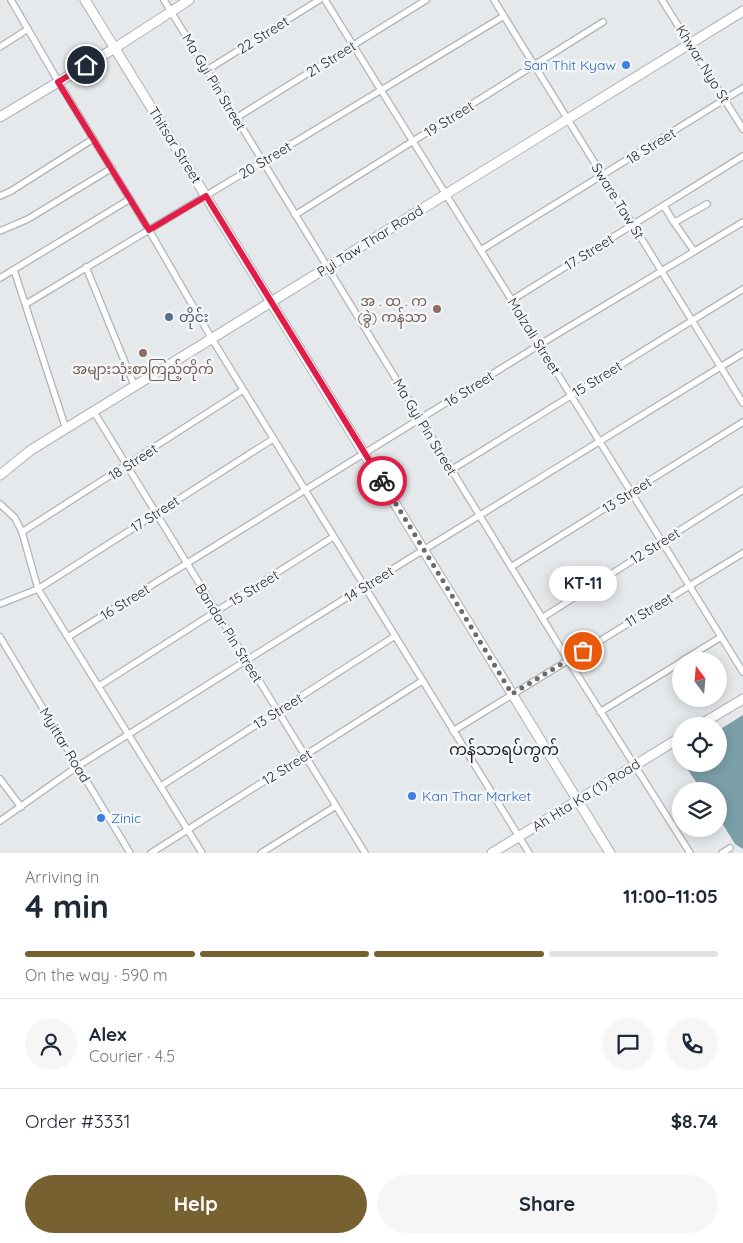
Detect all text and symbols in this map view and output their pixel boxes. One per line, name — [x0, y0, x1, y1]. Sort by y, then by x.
street label: 22 Street — [234, 12, 292, 58]
street label: Khwar Nyo St — [672, 22, 734, 107]
street label: Ma Gyi Pin Street — [178, 30, 250, 134]
street label: 21 Street — [303, 37, 359, 81]
pin — [65, 44, 107, 86]
icon: home — [72, 51, 100, 79]
place label: San Thit Kyaw — [524, 56, 616, 74]
marker: San Thit Kyaw — [620, 59, 632, 71]
street label: 19 Street — [421, 97, 477, 141]
street label: Thitsar Street — [144, 103, 206, 187]
street label: 18 Street — [623, 124, 679, 168]
street label: 20 Street — [235, 137, 295, 183]
street label: Sware Taw St — [588, 160, 649, 243]
street label: Pyi Taw Thar Road — [314, 201, 426, 281]
street label: 17 Street — [561, 230, 617, 274]
place label: အ . ထ . က (ခွဲ) ကန်သာ — [357, 292, 427, 329]
street label: Malzali Street — [503, 294, 565, 378]
marker: အ . ထ . က (ခွဲ) ကန်သာ — [431, 303, 443, 315]
place label: တိုင်း — [179, 307, 209, 329]
marker: တိုင်း — [163, 311, 175, 323]
marker: အများသုံးစာကြည့်တိုက် — [137, 347, 149, 359]
street label: 15 Street — [569, 357, 625, 401]
place label: အများသုံးစာကြည့်တိုက် — [72, 359, 214, 381]
street label: 16 Street — [441, 367, 497, 411]
street label: Ma Gyi Pin Street — [389, 375, 461, 479]
street label: 18 Street — [105, 439, 161, 484]
courier — [357, 456, 407, 506]
icon: bike — [368, 467, 396, 495]
street label: 13 Street — [599, 473, 655, 517]
street label: 17 Street — [127, 491, 183, 536]
street label: 12 Street — [627, 524, 683, 568]
street label: 14 Street — [341, 562, 397, 606]
street label: 15 Street — [226, 566, 282, 610]
callout: KT-11 — [549, 566, 617, 601]
text: KT-11 — [564, 573, 602, 593]
street label: 16 Street — [97, 580, 153, 624]
street label: Bandar Pin Street — [191, 580, 267, 686]
street label: 11 Street — [622, 589, 676, 631]
pin — [562, 630, 604, 672]
icon: bag — [569, 637, 597, 665]
north arrow — [672, 652, 728, 708]
map controls — [672, 652, 727, 837]
street label: 13 Street — [250, 689, 306, 733]
street label: Myittar Road — [36, 704, 94, 786]
button: locate — [672, 717, 727, 772]
district label: ကန်သာရပ်ကွက် — [449, 738, 559, 763]
street label: 12 Street — [259, 745, 315, 789]
street label: Ah Hta Ka (1) Road — [529, 755, 643, 835]
button: layers — [672, 782, 727, 837]
place label: Kan Thar Market — [422, 787, 531, 805]
marker: Kan Thar Market — [406, 790, 418, 802]
place label: Zinic — [111, 809, 141, 827]
marker: Zinic — [95, 812, 107, 824]
text: Arriving in — [25, 867, 99, 887]
text: 11:00–11:05 — [623, 884, 718, 908]
text: 4 min — [25, 886, 109, 926]
text: On the way · 590 m — [25, 965, 168, 985]
button: person — [25, 1018, 77, 1070]
button: chat — [602, 1018, 654, 1070]
button: phone — [666, 1018, 718, 1070]
text: Alex — [89, 1022, 127, 1046]
text: Courier · 4.5 — [89, 1046, 175, 1066]
text: Order #3331 — [25, 1109, 131, 1133]
text: $8.74 — [671, 1109, 718, 1133]
button: Help — [25, 1175, 367, 1233]
button: Share — [377, 1175, 718, 1233]

